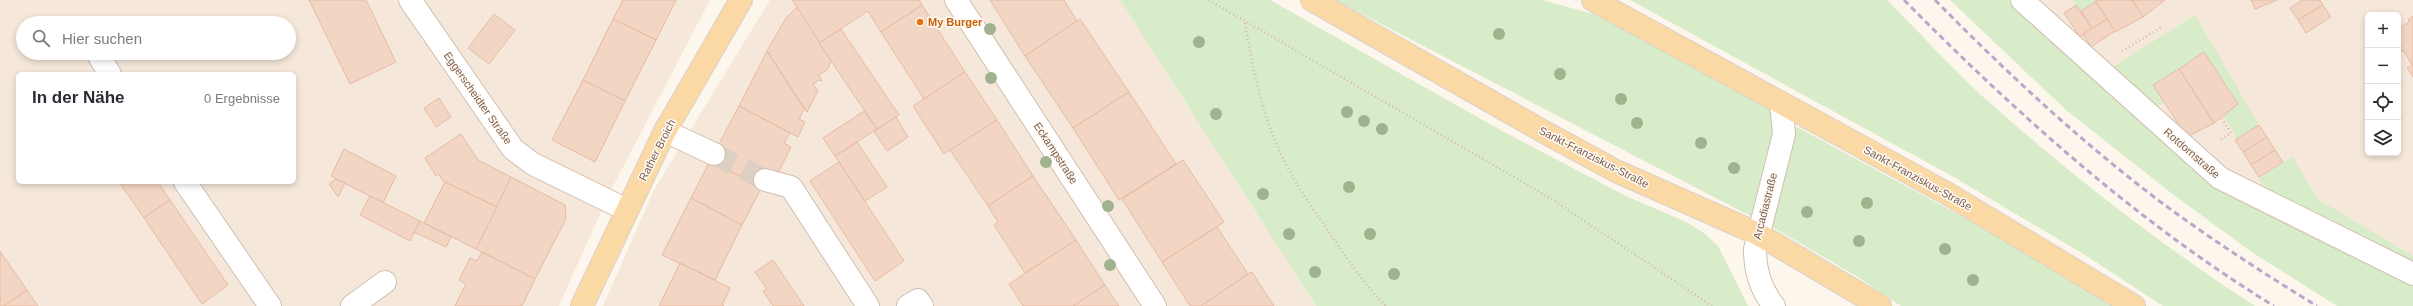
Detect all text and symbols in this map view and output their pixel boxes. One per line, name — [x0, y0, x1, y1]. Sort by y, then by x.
map controls — [2365, 12, 2401, 156]
button: + — [2365, 12, 2401, 48]
search box — [16, 16, 296, 60]
place label: My Burger — [928, 16, 983, 28]
marker: My Burger — [915, 17, 925, 27]
icon: search — [30, 27, 52, 49]
text: Hier suchen — [62, 30, 142, 47]
button: − — [2365, 48, 2401, 84]
street label: Eggerscheidter Straße — [442, 49, 514, 147]
button: locate — [2365, 84, 2401, 120]
text: In der Nähe — [32, 88, 125, 107]
text: 0 Ergebnisse — [204, 91, 280, 106]
street label: Rather Broich — [636, 117, 678, 183]
street label: Eckampstraße — [1032, 120, 1080, 186]
button: layers — [2365, 120, 2401, 156]
street label: Sankt-Franziskus-Straße — [1537, 124, 1651, 190]
street label: Rotdornstraße — [2162, 125, 2222, 181]
street label: Sankt-Franziskus-Straße — [1862, 143, 1974, 213]
street label: Arcadiastraße — [1751, 171, 1779, 241]

